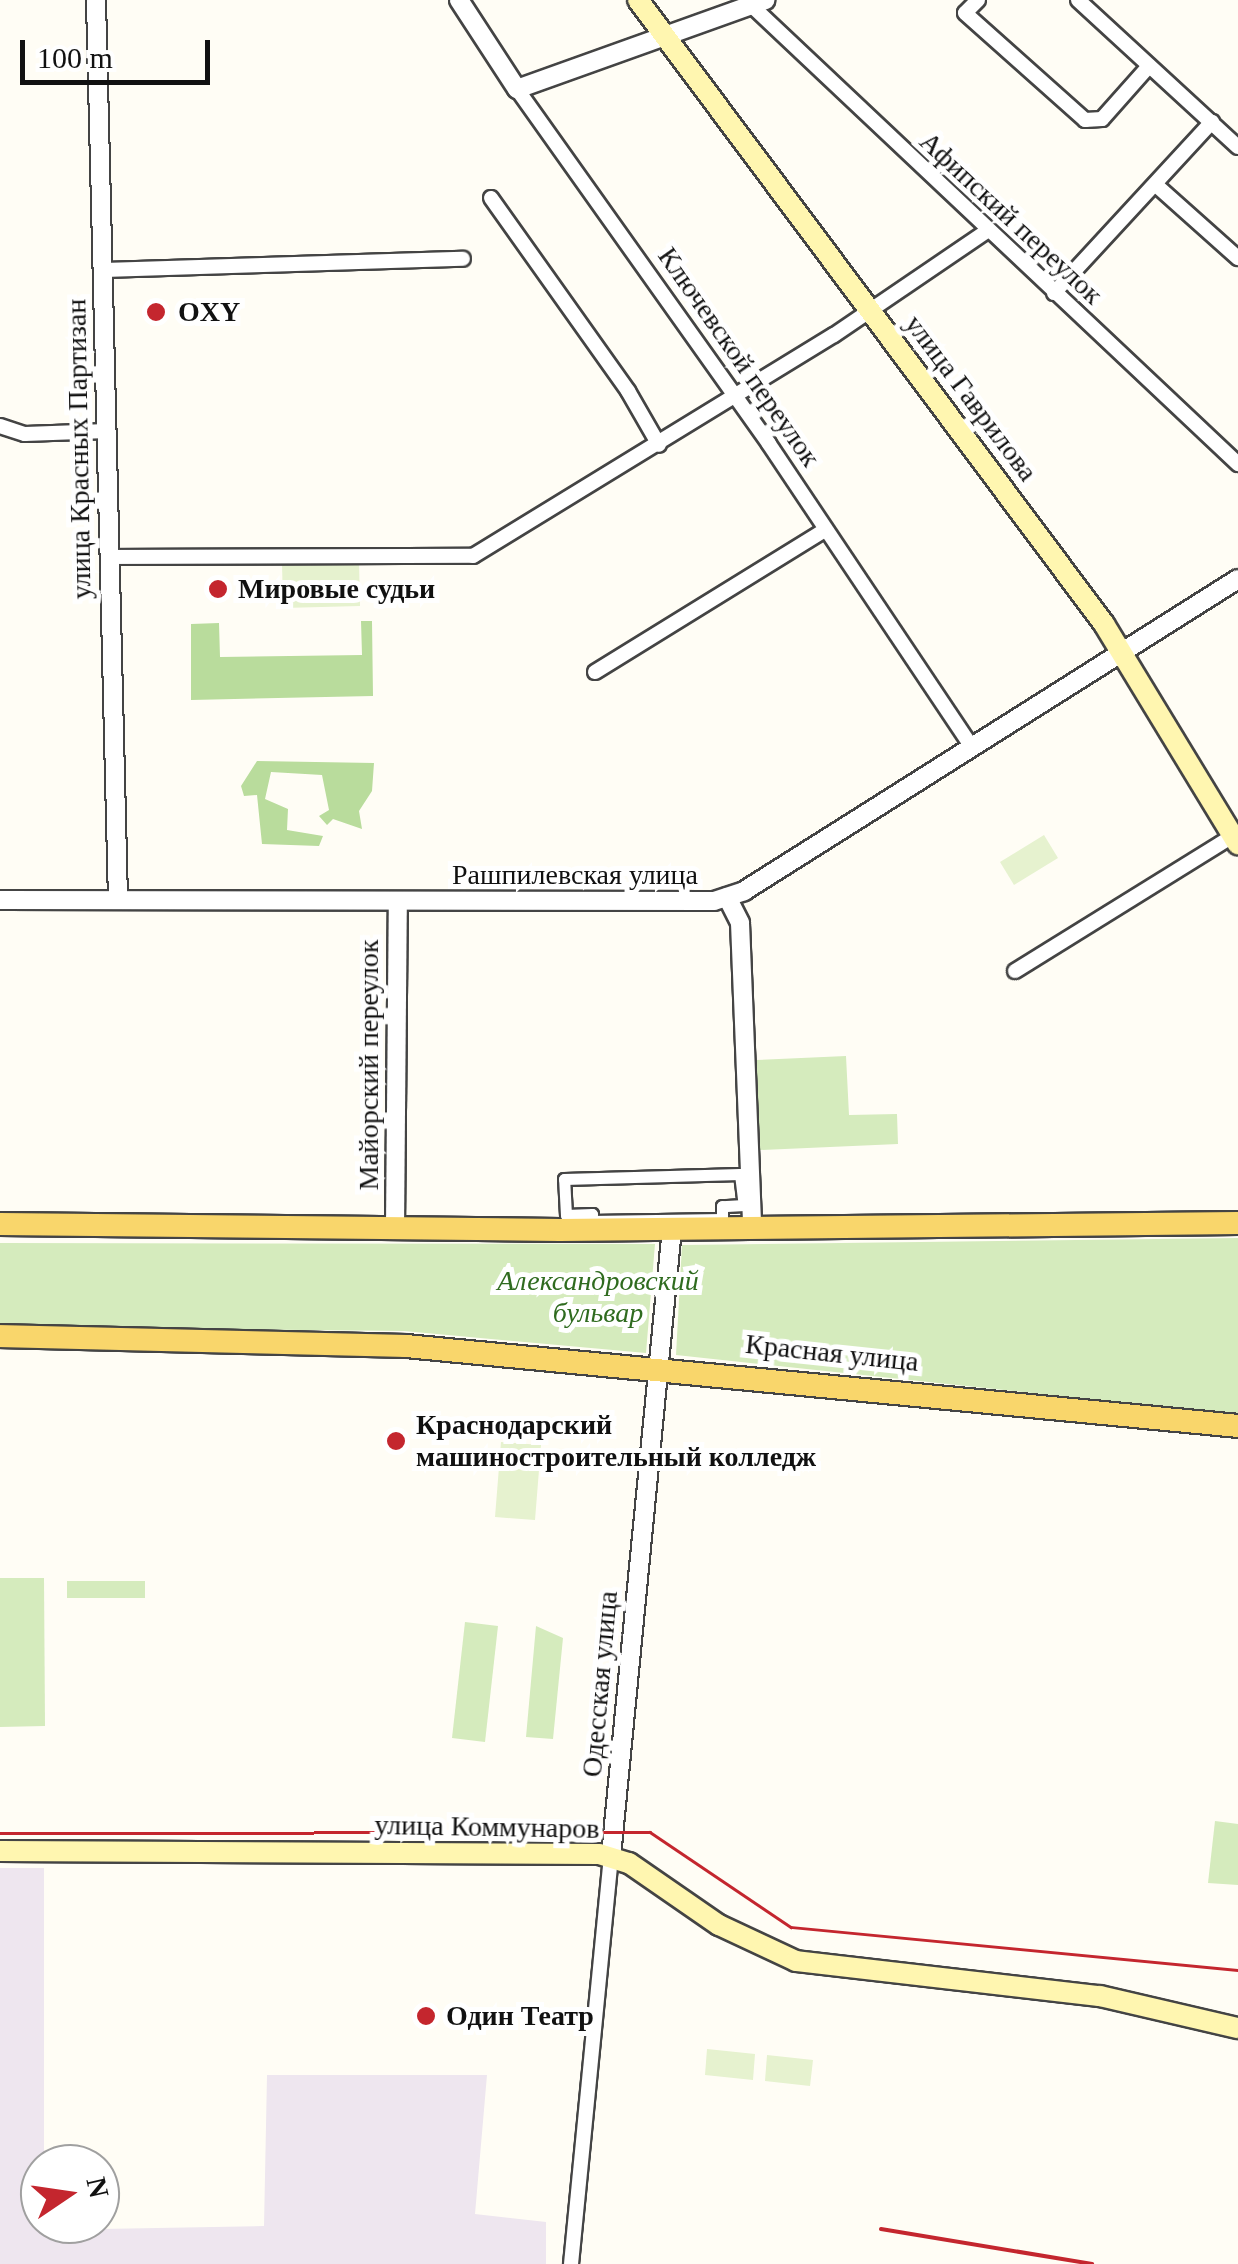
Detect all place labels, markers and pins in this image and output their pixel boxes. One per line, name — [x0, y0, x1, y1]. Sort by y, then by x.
place label: OXY — [178, 295, 240, 329]
marker: OXY — [143, 299, 169, 325]
place label: Мировые судьи — [238, 572, 435, 606]
marker: Мировые судьи — [207, 578, 229, 600]
place label: Краснодарский машиностроительный колледж — [416, 1408, 816, 1474]
marker: Краснодарский машиностроительный колледж — [385, 1430, 407, 1452]
place label: Один Театр — [446, 1999, 594, 2033]
marker: Один Театр — [415, 2005, 437, 2027]

